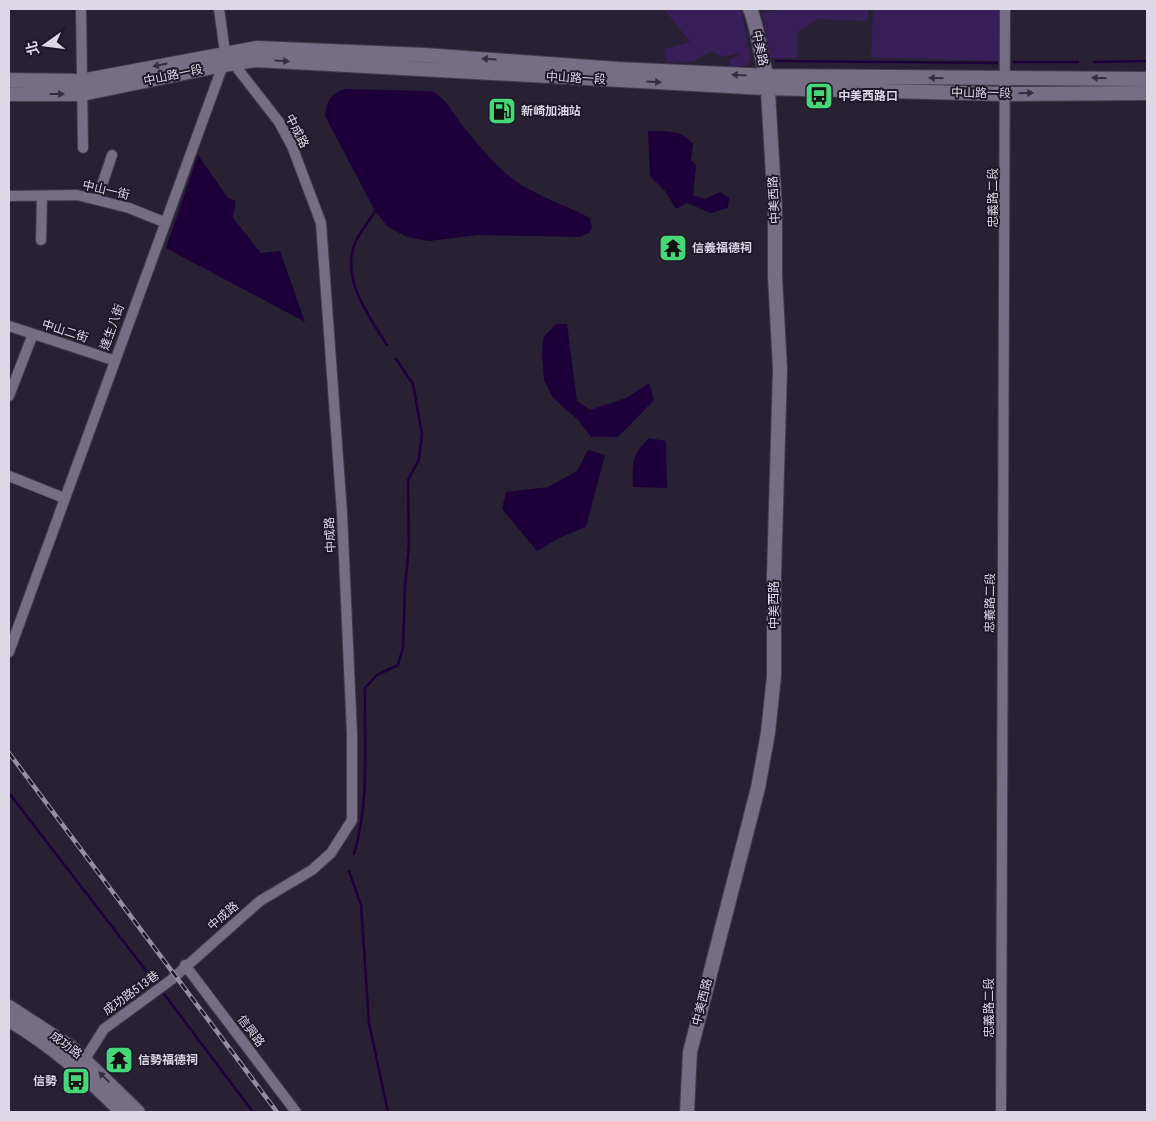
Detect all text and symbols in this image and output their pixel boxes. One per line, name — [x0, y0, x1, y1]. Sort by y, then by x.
north arrow — [20, 20, 70, 70]
street label: 中美路 — [749, 29, 771, 67]
text: 北 — [23, 39, 42, 57]
one-way arrow — [481, 55, 497, 63]
one-way arrow — [274, 58, 290, 66]
street label: 中山路一段 — [142, 62, 204, 88]
one-way arrow — [151, 62, 167, 70]
street label: 中山路一段 — [546, 69, 606, 87]
one-way arrow — [730, 70, 746, 78]
one-way arrow — [928, 74, 944, 82]
one-way arrow — [1090, 74, 1106, 82]
one-way arrow — [646, 79, 662, 87]
bus stop icon: 中美西路口 — [804, 81, 834, 111]
street label: 中山路一段 — [951, 85, 1011, 101]
place label: 中美西路口 — [838, 89, 898, 103]
one-way arrow — [1018, 89, 1034, 97]
one-way arrow — [50, 90, 66, 98]
fuel station icon: 新崎加油站 — [487, 96, 517, 126]
place label: 新崎加油站 — [521, 104, 581, 118]
street label: 中成路 — [283, 112, 311, 150]
street label: 忠義路二段 — [986, 168, 1000, 228]
street label: 中美西路 — [766, 176, 782, 224]
street label: 中山一街 — [81, 178, 131, 202]
temple icon: 信義福德祠 — [658, 233, 688, 263]
place label: 信義福德祠 — [692, 241, 752, 255]
street label: 達生八街 — [97, 302, 127, 352]
street label: 中山二街 — [40, 317, 90, 345]
street label: 中成路 — [322, 517, 338, 553]
street label: 忠義路二段 — [982, 573, 998, 633]
street label: 中美西路 — [767, 581, 781, 629]
street label: 中成路 — [205, 899, 241, 933]
street label: 成功路513巷 — [100, 968, 162, 1018]
street label: 中美西路 — [689, 977, 715, 1027]
street label: 忠義路二段 — [982, 978, 996, 1038]
street label: 信興路 — [235, 1012, 267, 1050]
street label: 成功路 — [47, 1029, 85, 1061]
temple icon: 信勢福德祠 — [104, 1045, 134, 1075]
place label: 信勢福德祠 — [138, 1053, 198, 1067]
bus stop icon: 信勢 — [61, 1066, 91, 1096]
one-way arrow — [98, 1072, 110, 1084]
place label: 信勢 — [33, 1074, 57, 1088]

